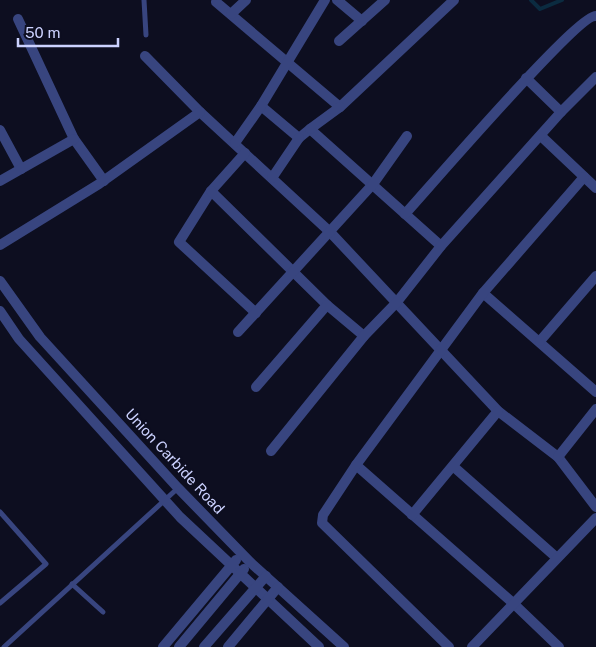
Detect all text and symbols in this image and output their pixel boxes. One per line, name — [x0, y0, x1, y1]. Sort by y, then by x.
scale bar — [18, 15, 118, 47]
text: 50 m — [25, 24, 60, 41]
street label: Union Carbide Road — [122, 405, 228, 517]

